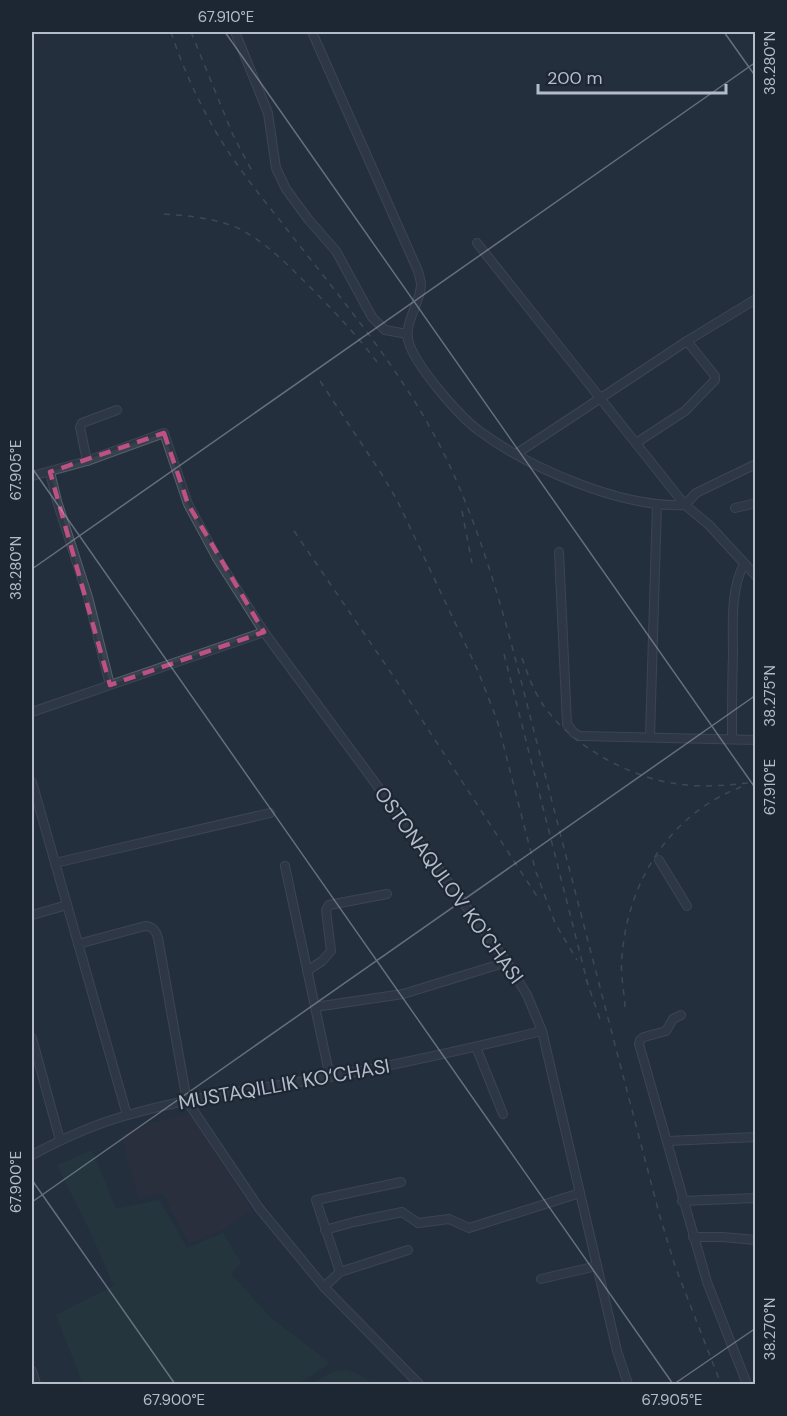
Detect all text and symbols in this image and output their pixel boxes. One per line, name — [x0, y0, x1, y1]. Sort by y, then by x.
text: 67.910°E — [198, 7, 254, 27]
text: 38.280°N — [760, 31, 780, 95]
scale bar — [538, 57, 726, 95]
text: 200 m — [547, 66, 603, 90]
text: 67.905°E — [6, 439, 26, 501]
text: 38.280°N — [6, 536, 26, 600]
text: 38.275°N — [760, 665, 780, 727]
text: 67.910°E — [760, 759, 780, 815]
street label: OSTONAQULOV KO'CHASI — [369, 781, 529, 989]
street label: MUSTAQILLIK KO‘CHASI — [176, 1053, 392, 1115]
text: 67.900°E — [6, 1151, 26, 1213]
text: 38.270°N — [760, 1298, 780, 1360]
text: 67.900°E — [143, 1390, 205, 1410]
text: 67.905°E — [641, 1390, 703, 1410]

